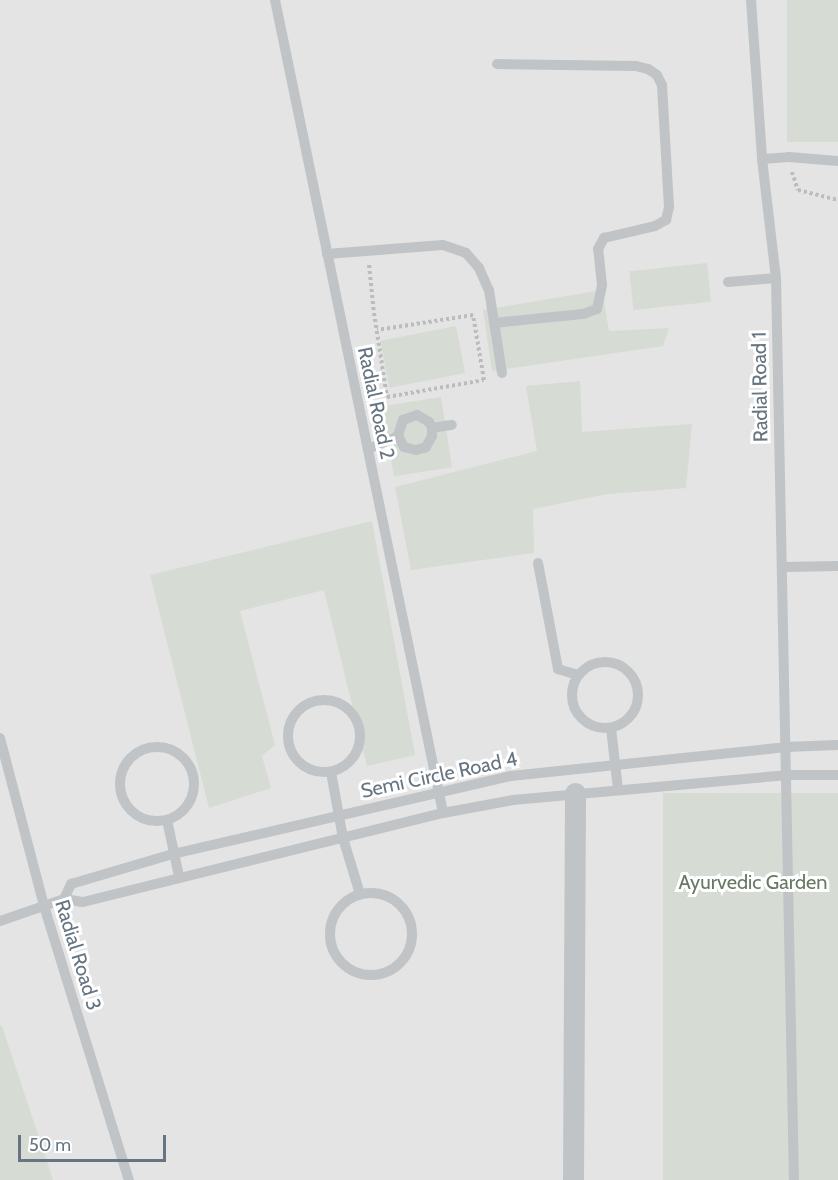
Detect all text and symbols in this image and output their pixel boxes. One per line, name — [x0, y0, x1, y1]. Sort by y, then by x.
street label: Radial Road 1 — [747, 332, 773, 442]
street label: Radial Road 2 — [352, 345, 400, 461]
street label: Semi Circle Road 4 — [359, 747, 519, 803]
park label: Ayurvedic Garden — [679, 870, 827, 894]
street label: Radial Road 3 — [50, 897, 106, 1013]
scale bar — [21, 1123, 170, 1161]
text: 50 m — [29, 1134, 71, 1156]

